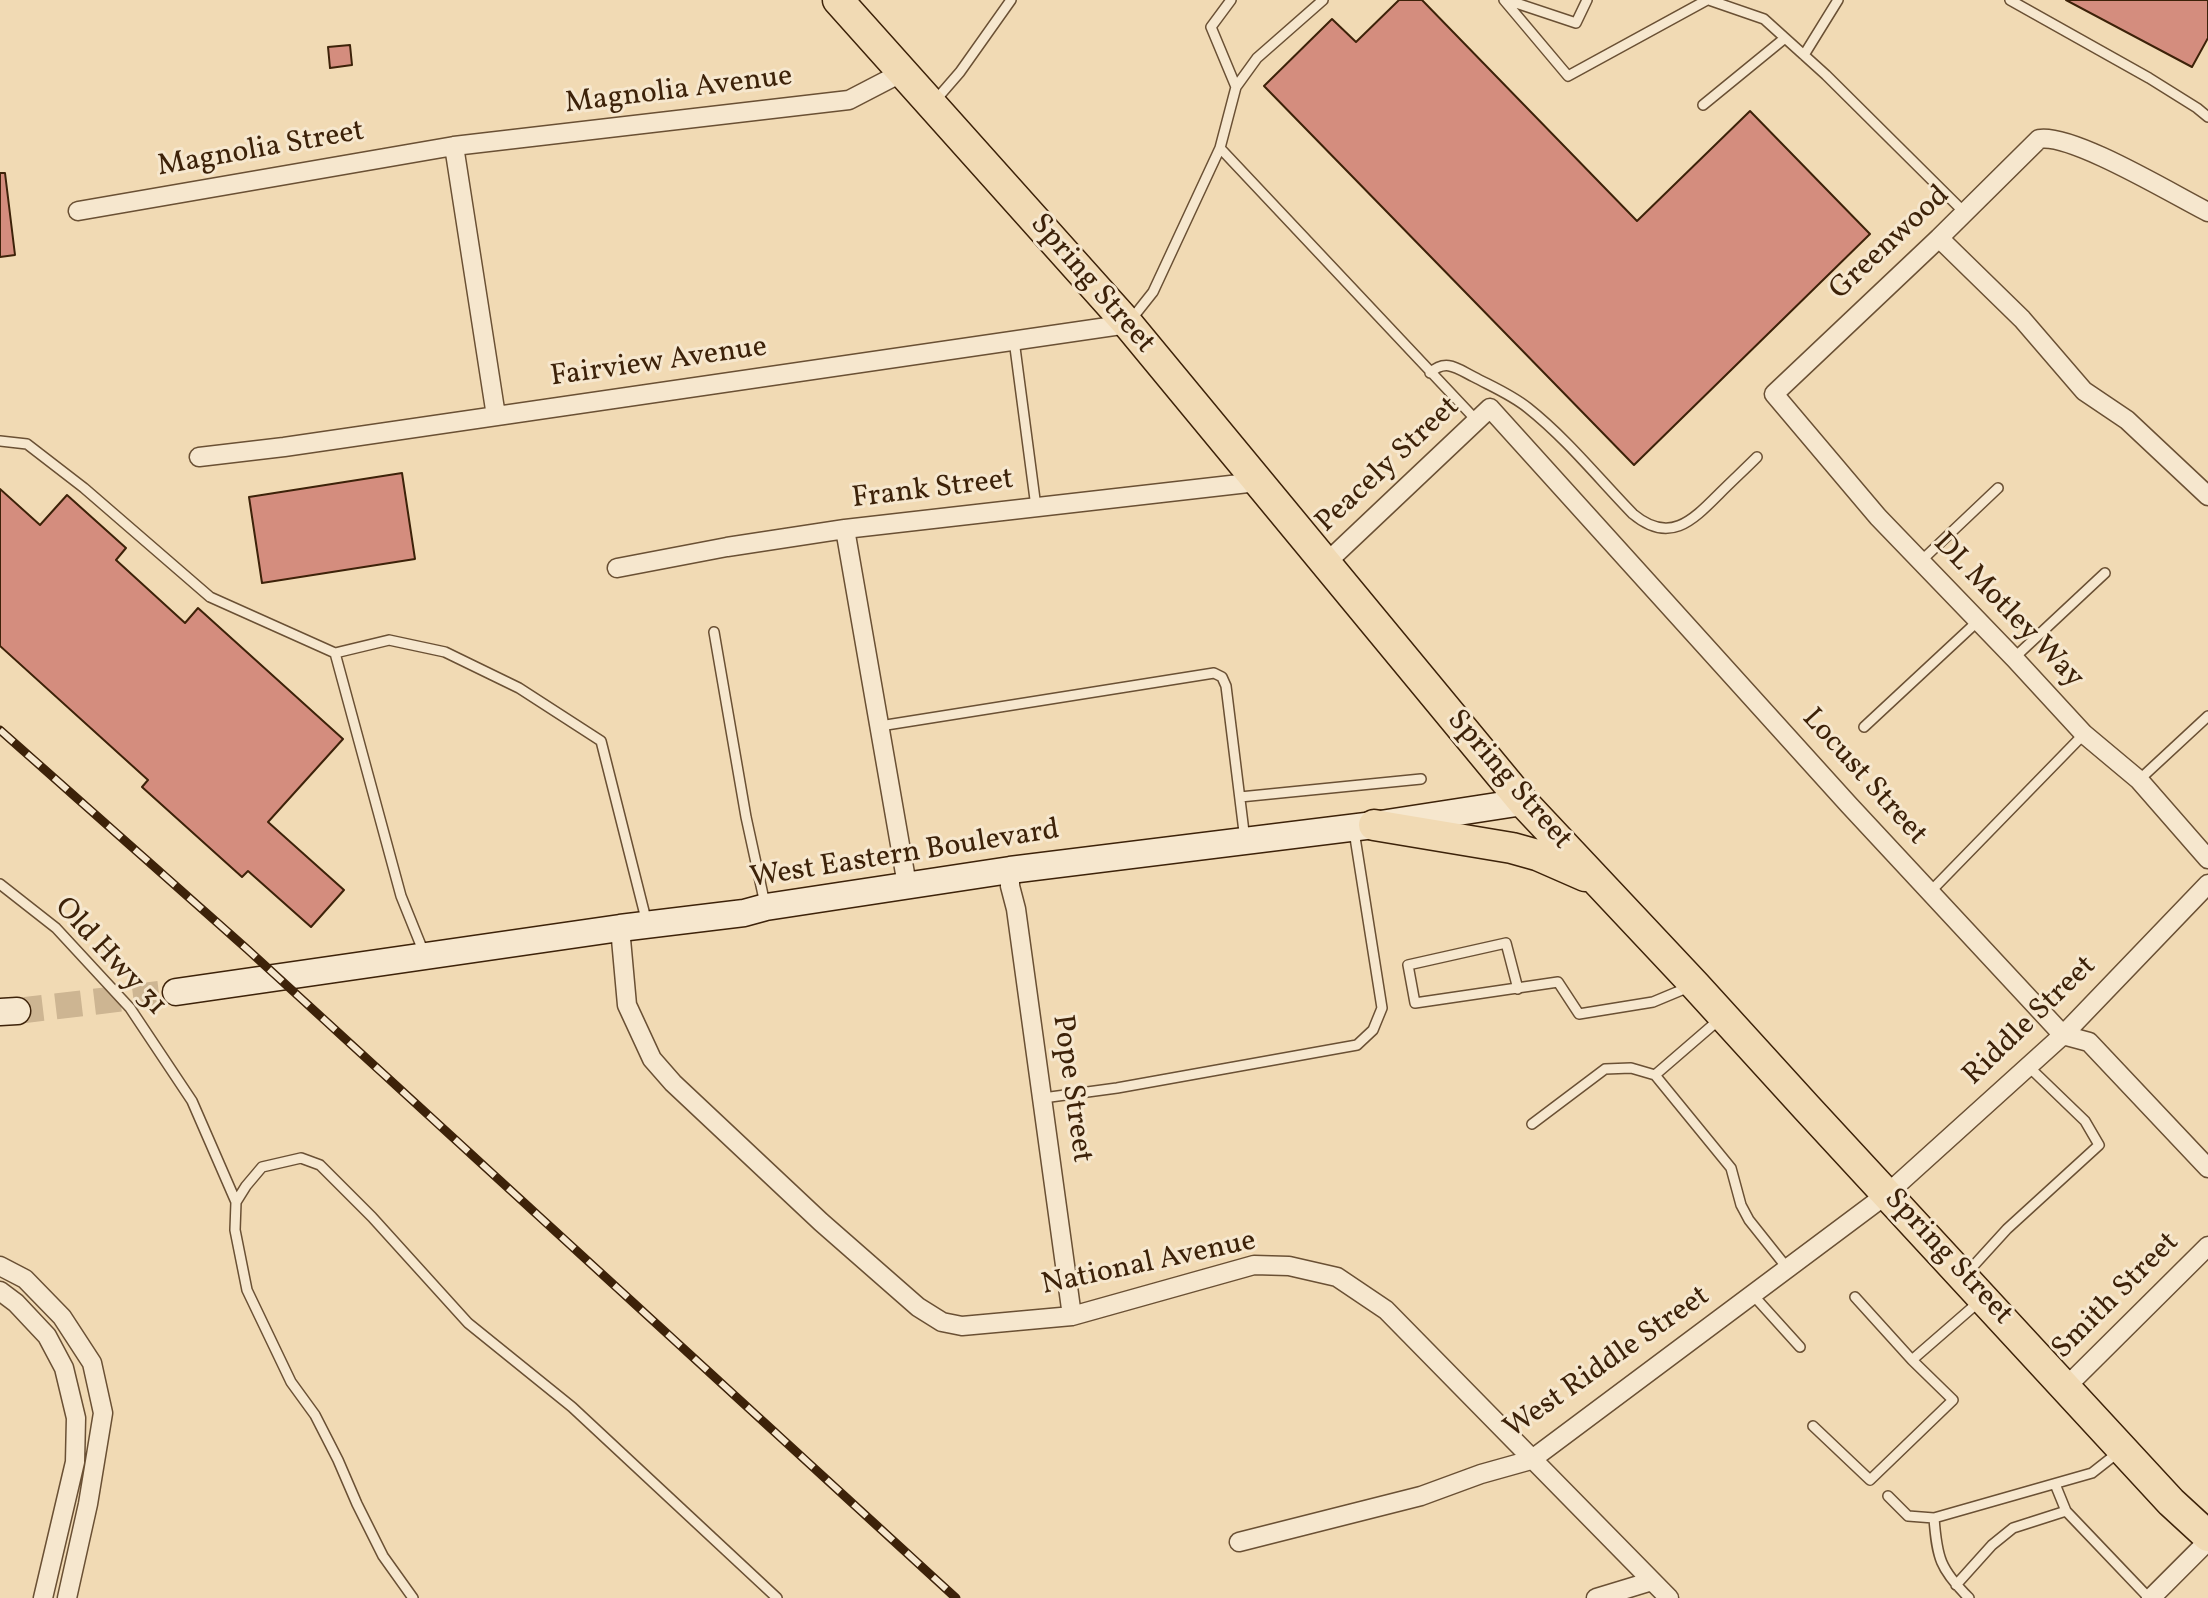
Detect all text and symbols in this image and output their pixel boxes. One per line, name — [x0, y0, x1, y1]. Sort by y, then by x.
street label: Magnolia Avenue — [563, 60, 795, 124]
street label: Magnolia Street — [155, 115, 367, 187]
street label: Greenwood — [1823, 179, 1959, 309]
street label: Spring Street — [1021, 208, 1161, 362]
street label: Fairview Avenue — [549, 331, 769, 397]
street label: Peacely Street — [1310, 390, 1468, 542]
street label: Frank Street — [850, 463, 1016, 519]
street label: DL Motley Way — [1924, 527, 2090, 697]
street label: Locust Street — [1792, 702, 1934, 854]
street label: Spring Street — [1438, 704, 1578, 858]
street label: West Eastern Boulevard — [748, 814, 1062, 898]
street label: Old Hwy 31 — [45, 891, 173, 1025]
street label: Riddle Street — [1957, 950, 2105, 1094]
street label: Pope Street — [1042, 1013, 1098, 1165]
street label: Spring Street — [1875, 1182, 2019, 1334]
street label: National Avenue — [1039, 1225, 1259, 1305]
street label: Smith Street — [2046, 1226, 2188, 1368]
street label: West Riddle Street — [1498, 1280, 1718, 1448]

